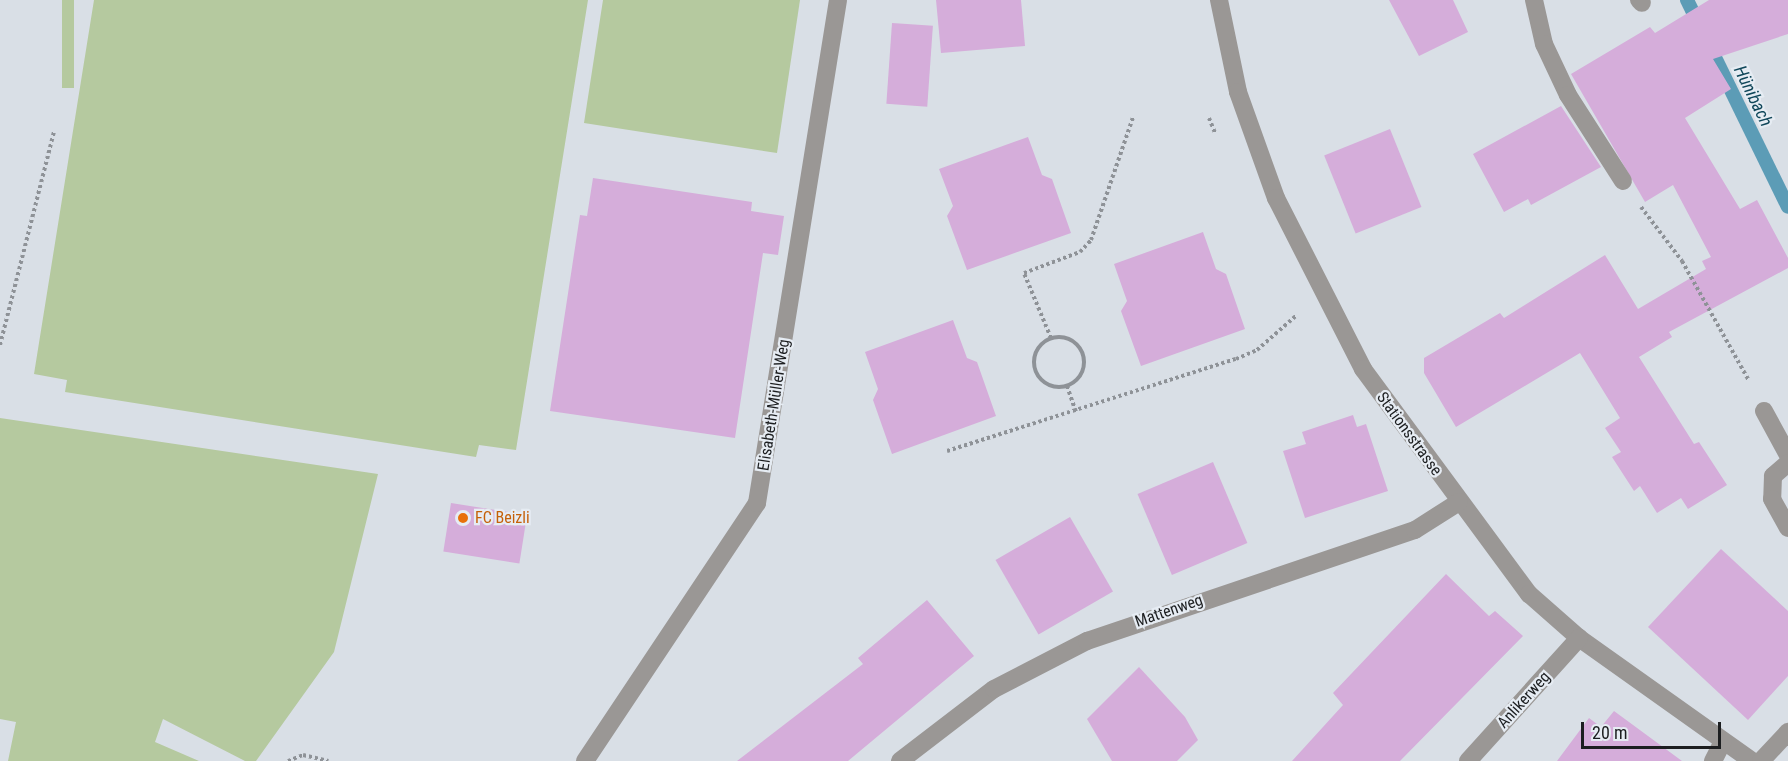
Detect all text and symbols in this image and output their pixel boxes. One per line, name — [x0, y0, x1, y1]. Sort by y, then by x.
water label: Hünibach — [1729, 62, 1777, 130]
street label: Elisabeth-Müller-Weg — [754, 338, 794, 472]
street label: Stationsstrasse — [1372, 389, 1446, 479]
place label: FC Beizli — [475, 508, 530, 528]
marker: FC Beizli — [456, 511, 470, 525]
street label: Mattenweg — [1133, 590, 1205, 632]
street label: Anlikerweg — [1494, 668, 1554, 732]
scale bar — [1584, 710, 1724, 748]
text: 20 m — [1592, 722, 1627, 743]

